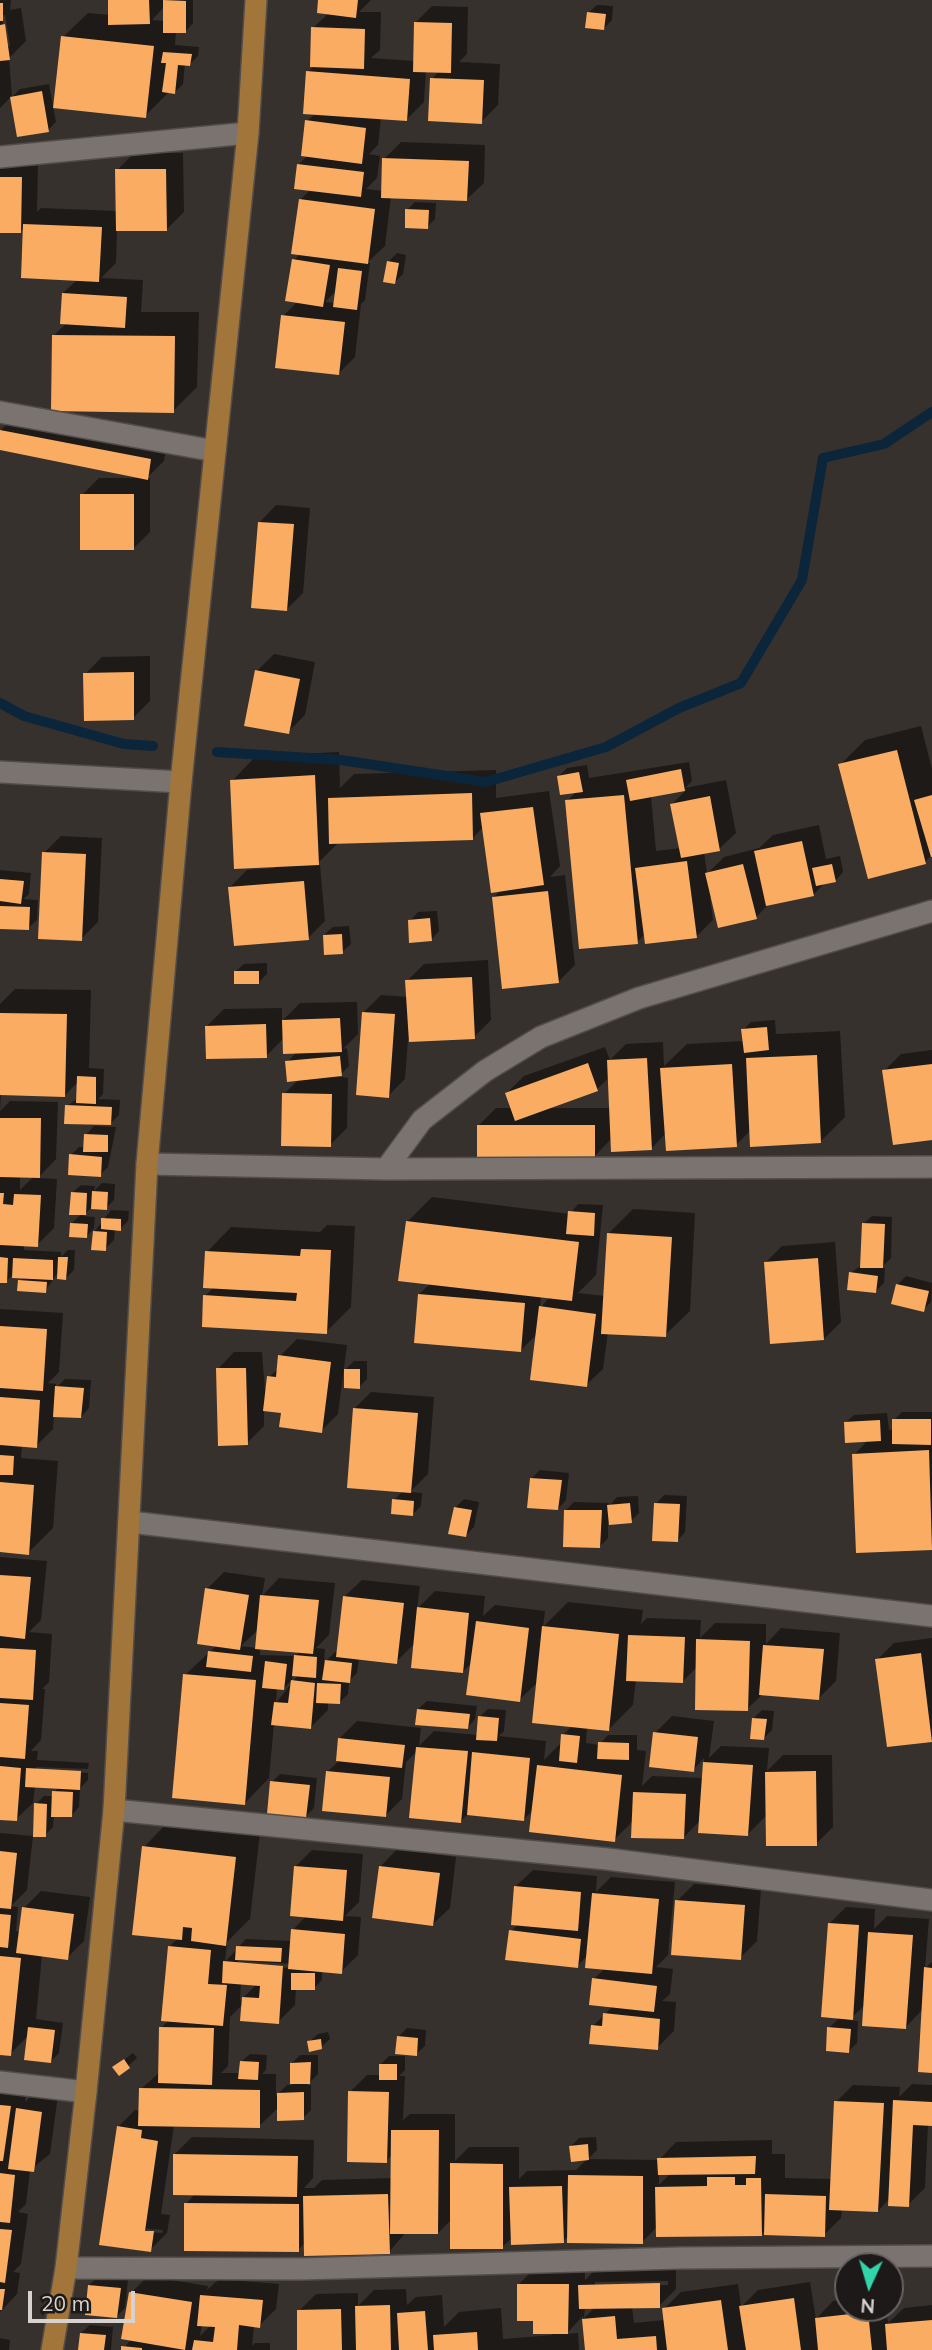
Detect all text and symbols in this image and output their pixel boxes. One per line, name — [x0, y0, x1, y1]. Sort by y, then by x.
north arrow — [834, 2252, 904, 2322]
scale bar — [32, 2276, 138, 2320]
text: 20 m — [41, 2290, 90, 2316]
text: N — [860, 2293, 876, 2318]

